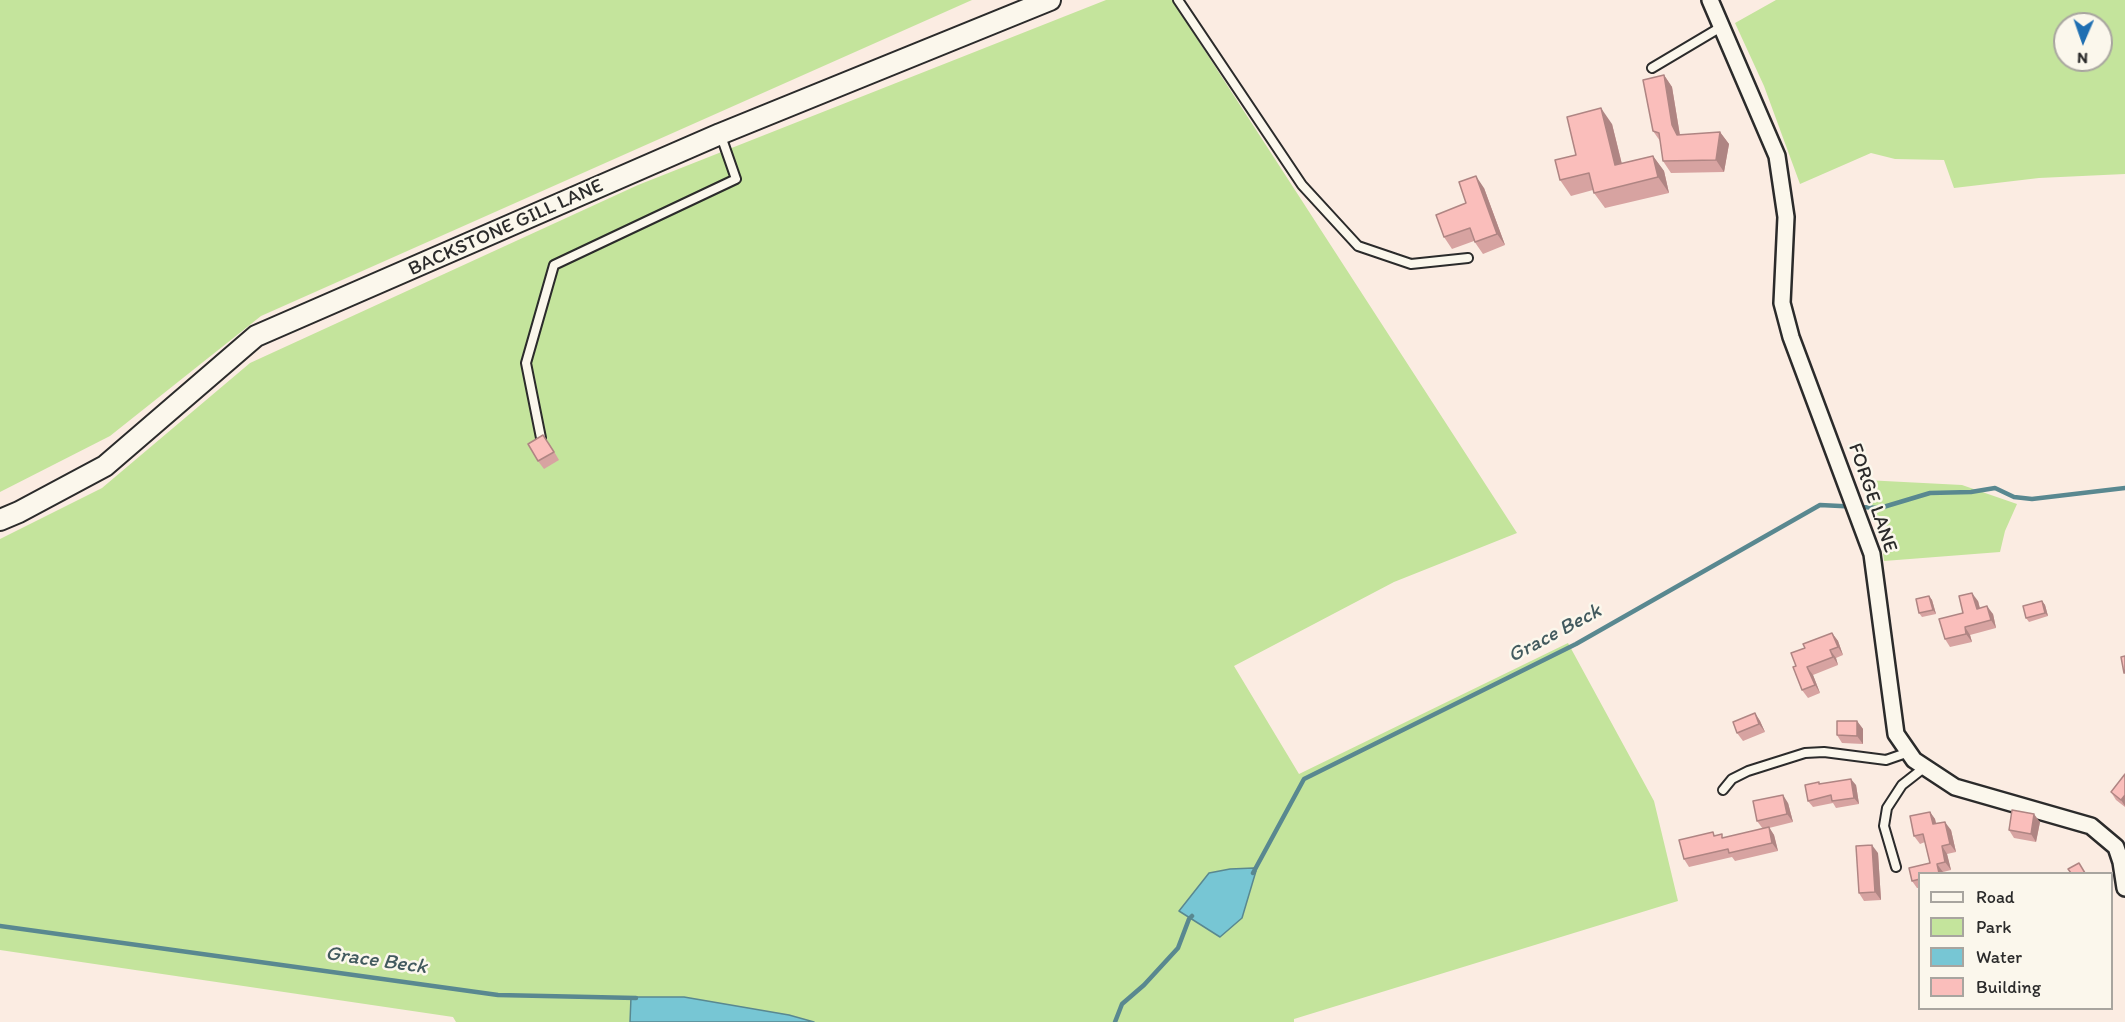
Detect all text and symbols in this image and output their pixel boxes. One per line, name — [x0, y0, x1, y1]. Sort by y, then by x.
north arrow — [2053, 12, 2113, 72]
text: N — [2077, 49, 2088, 68]
street label: BACKSTONE GILL LANE — [405, 174, 607, 282]
street label: FORGE LANE — [1842, 440, 1902, 556]
water label: Grace Beck — [1504, 599, 1606, 669]
legend — [1918, 872, 2113, 1010]
text: Road — [1976, 886, 2015, 908]
text: Park — [1976, 916, 2011, 938]
water label: Grace Beck — [324, 941, 428, 981]
text: Water — [1976, 946, 2022, 968]
text: Building — [1976, 976, 2041, 998]

